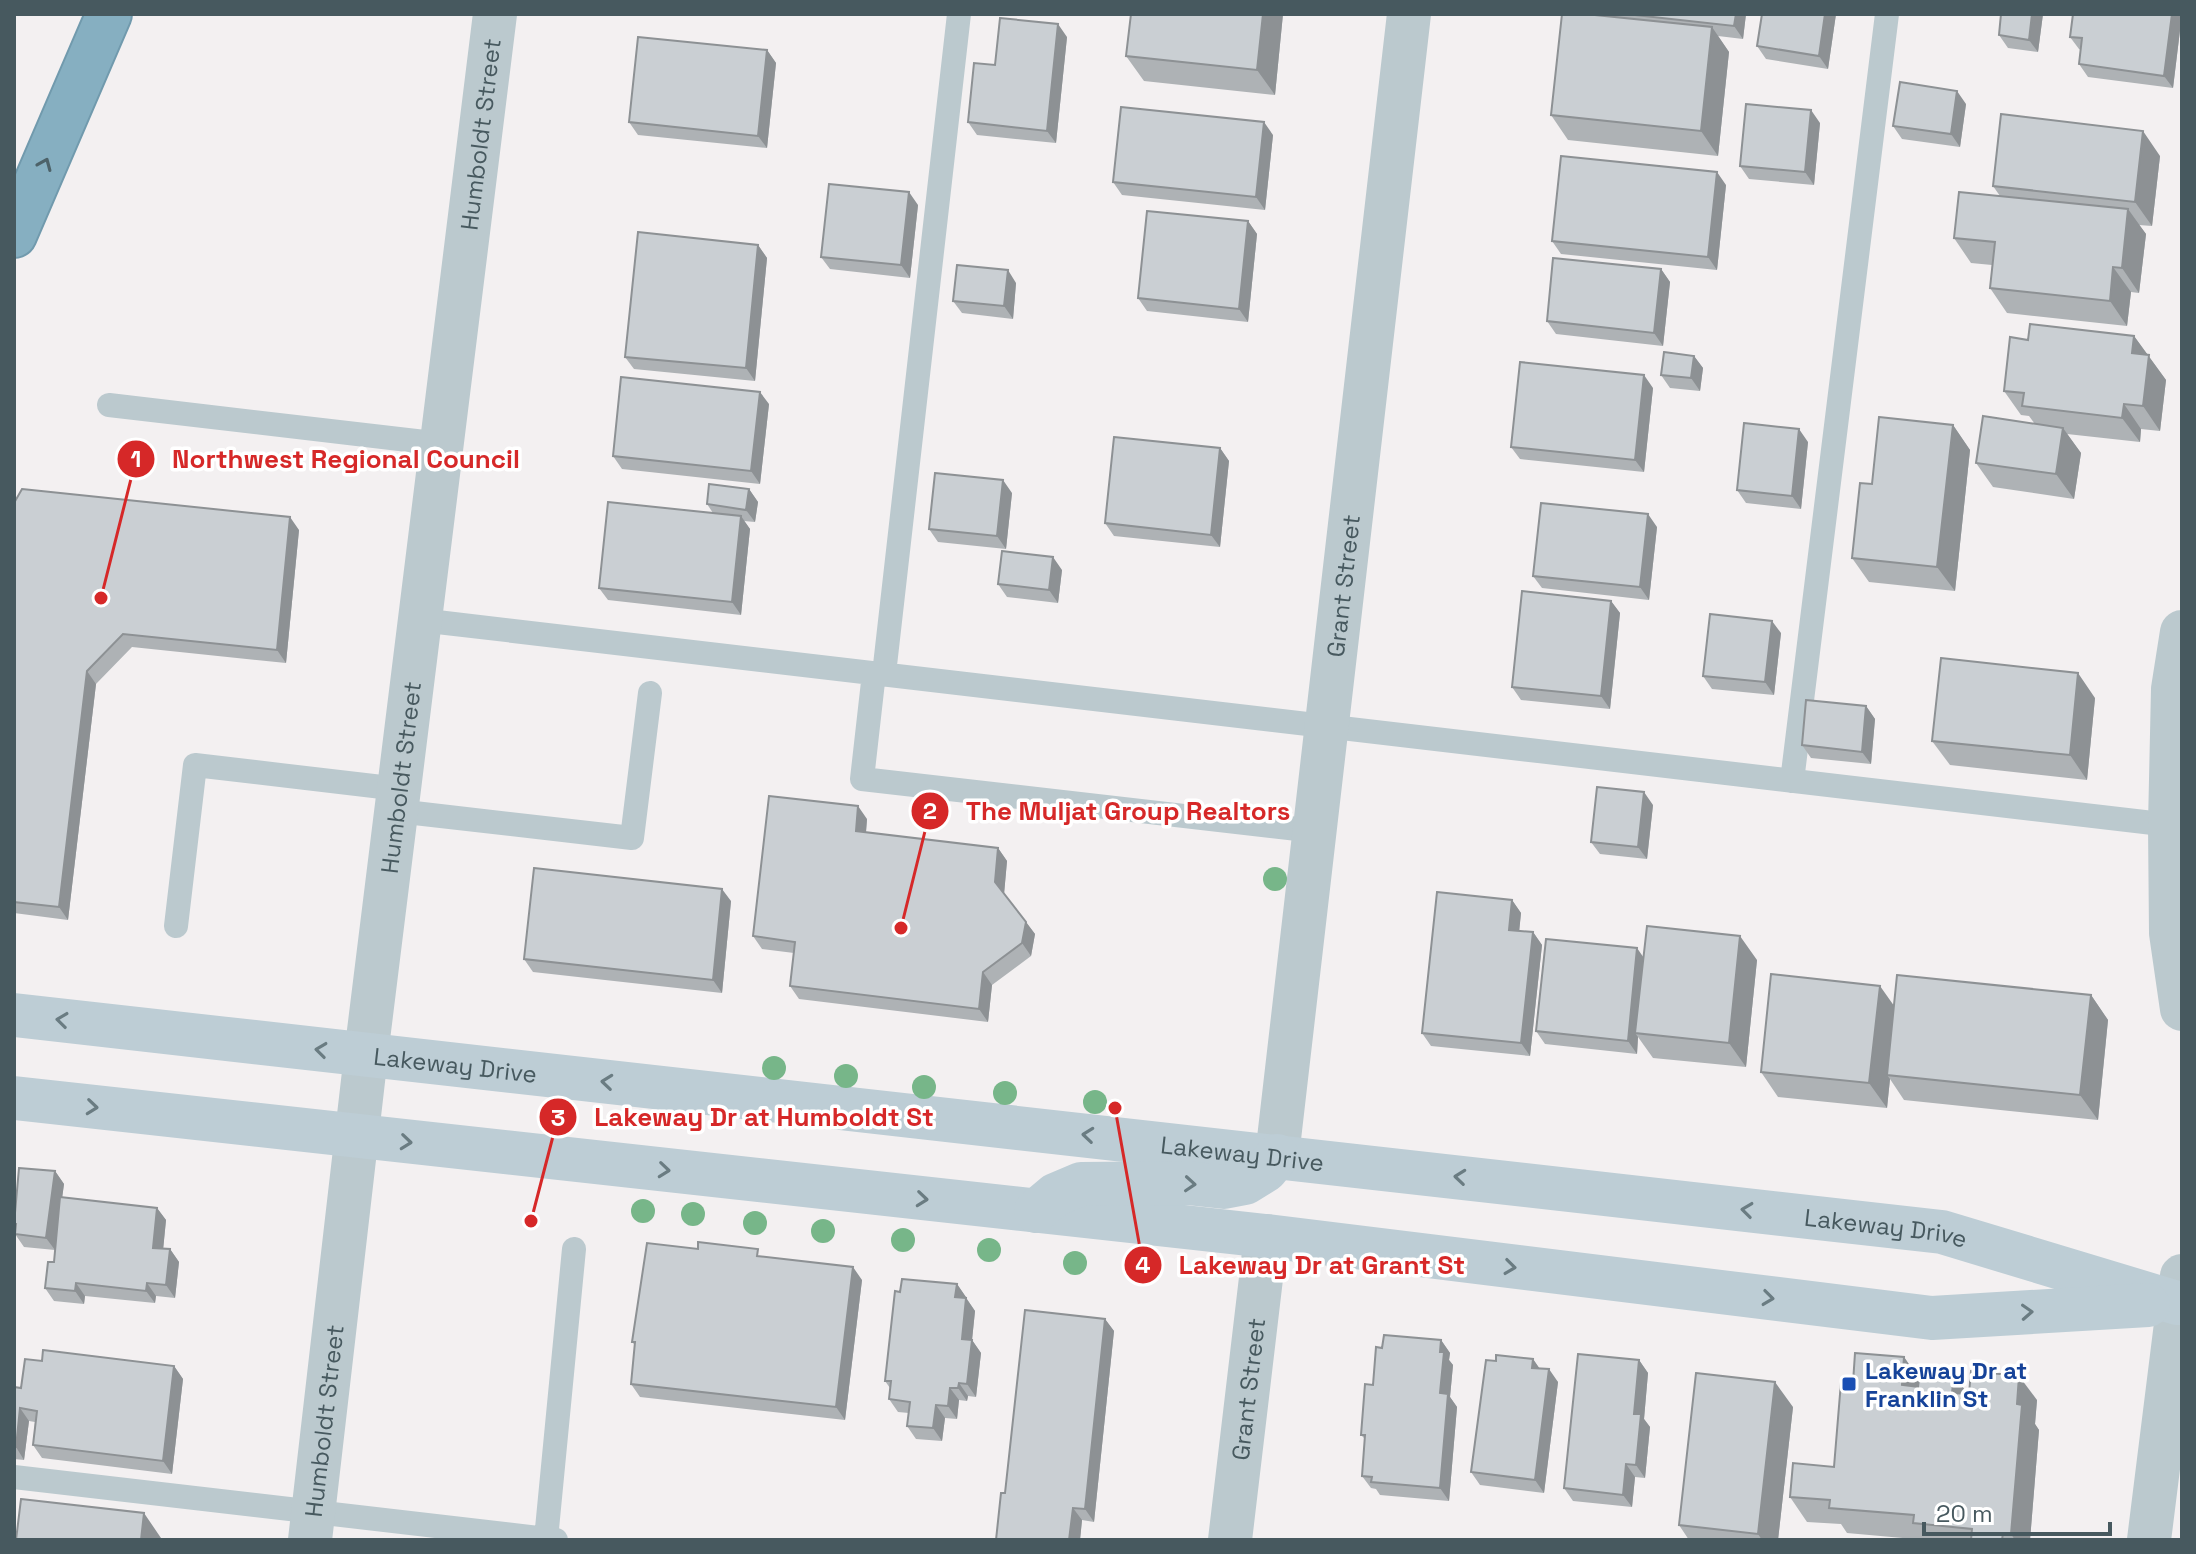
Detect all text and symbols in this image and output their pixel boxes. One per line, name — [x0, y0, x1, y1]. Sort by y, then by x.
street label: Humboldt Street — [453, 36, 507, 232]
one-way arrow — [35, 157, 51, 172]
callout: Northwest Regional Council — [116, 434, 536, 484]
text: Northwest Regional Council — [172, 442, 520, 476]
text: 1 — [131, 443, 141, 474]
street label: Grant Street — [1319, 513, 1367, 659]
street label: Humboldt Street — [373, 679, 428, 875]
callout: The Muljat Group Realtors — [910, 786, 1307, 836]
text: The Muljat Group Realtors — [966, 794, 1290, 828]
text: 2 — [923, 795, 937, 826]
one-way arrow — [55, 1012, 68, 1029]
street label: Lakeway Drive — [372, 1040, 539, 1089]
one-way arrow — [314, 1042, 327, 1059]
one-way arrow — [600, 1074, 614, 1091]
callout: Lakeway Dr at Humboldt St — [538, 1092, 949, 1142]
one-way arrow — [85, 1098, 98, 1115]
text: Lakeway Dr at Humboldt St — [594, 1100, 934, 1134]
text: 3 — [551, 1102, 565, 1133]
one-way arrow — [1081, 1127, 1094, 1144]
street label: Lakeway Drive — [1159, 1129, 1326, 1178]
one-way arrow — [399, 1133, 412, 1150]
one-way arrow — [658, 1162, 671, 1179]
one-way arrow — [1453, 1169, 1466, 1186]
one-way arrow — [1184, 1175, 1197, 1192]
one-way arrow — [916, 1190, 929, 1207]
street label: Lakeway Drive — [1803, 1201, 1971, 1254]
one-way arrow — [1740, 1202, 1753, 1219]
callout: Lakeway Dr at Grant St — [1123, 1240, 1481, 1290]
text: Lakeway Dr at Grant St — [1179, 1248, 1465, 1282]
text: 4 — [1135, 1249, 1151, 1280]
one-way arrow — [1504, 1258, 1517, 1275]
one-way arrow — [1762, 1289, 1775, 1306]
one-way arrow — [2021, 1304, 2034, 1321]
street label: Grant Street — [1224, 1316, 1272, 1462]
street label: Humboldt Street — [297, 1323, 350, 1519]
place label: Lakeway Dr at Franklin St — [1865, 1355, 2027, 1414]
marker: Lakeway Dr at Franklin St — [1840, 1375, 1858, 1393]
scale bar — [1924, 1486, 2110, 1536]
text: 20 m — [1936, 1498, 1993, 1529]

